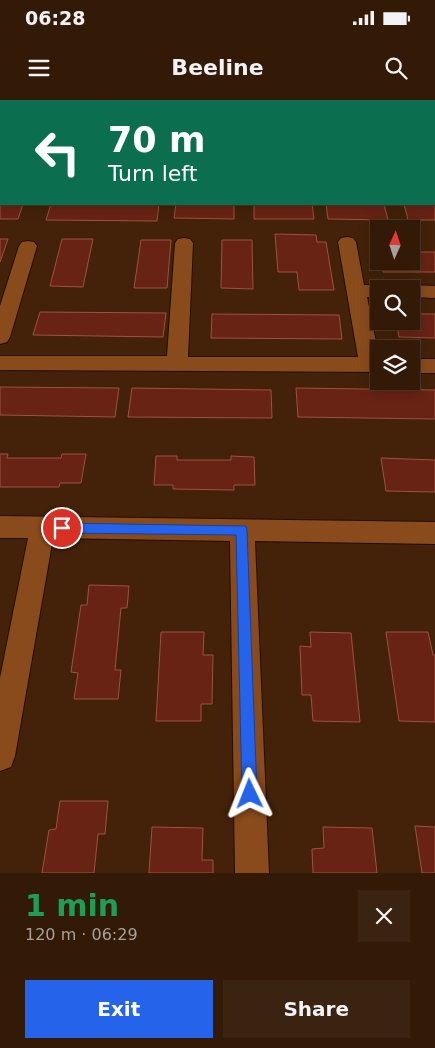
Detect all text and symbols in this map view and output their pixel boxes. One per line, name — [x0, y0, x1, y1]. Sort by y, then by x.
text: 06:28 — [25, 7, 85, 29]
icon: menu — [25, 54, 53, 82]
icon: search — [382, 54, 410, 82]
text: Beeline — [171, 55, 264, 80]
icon: left — [25, 120, 90, 185]
text: 70 m — [108, 120, 205, 160]
text: Turn left — [108, 161, 197, 186]
north arrow — [370, 220, 420, 270]
map controls — [370, 220, 420, 390]
button: search — [370, 280, 420, 330]
button: layers — [370, 340, 420, 390]
pin — [41, 507, 83, 549]
icon: arrive — [48, 514, 76, 542]
position arrow — [223, 767, 275, 819]
text: 1 min — [25, 888, 119, 923]
button: close — [358, 890, 410, 942]
text: 120 m · 06:29 — [25, 925, 138, 944]
button: Exit — [25, 980, 213, 1038]
button: Share — [223, 980, 410, 1038]

